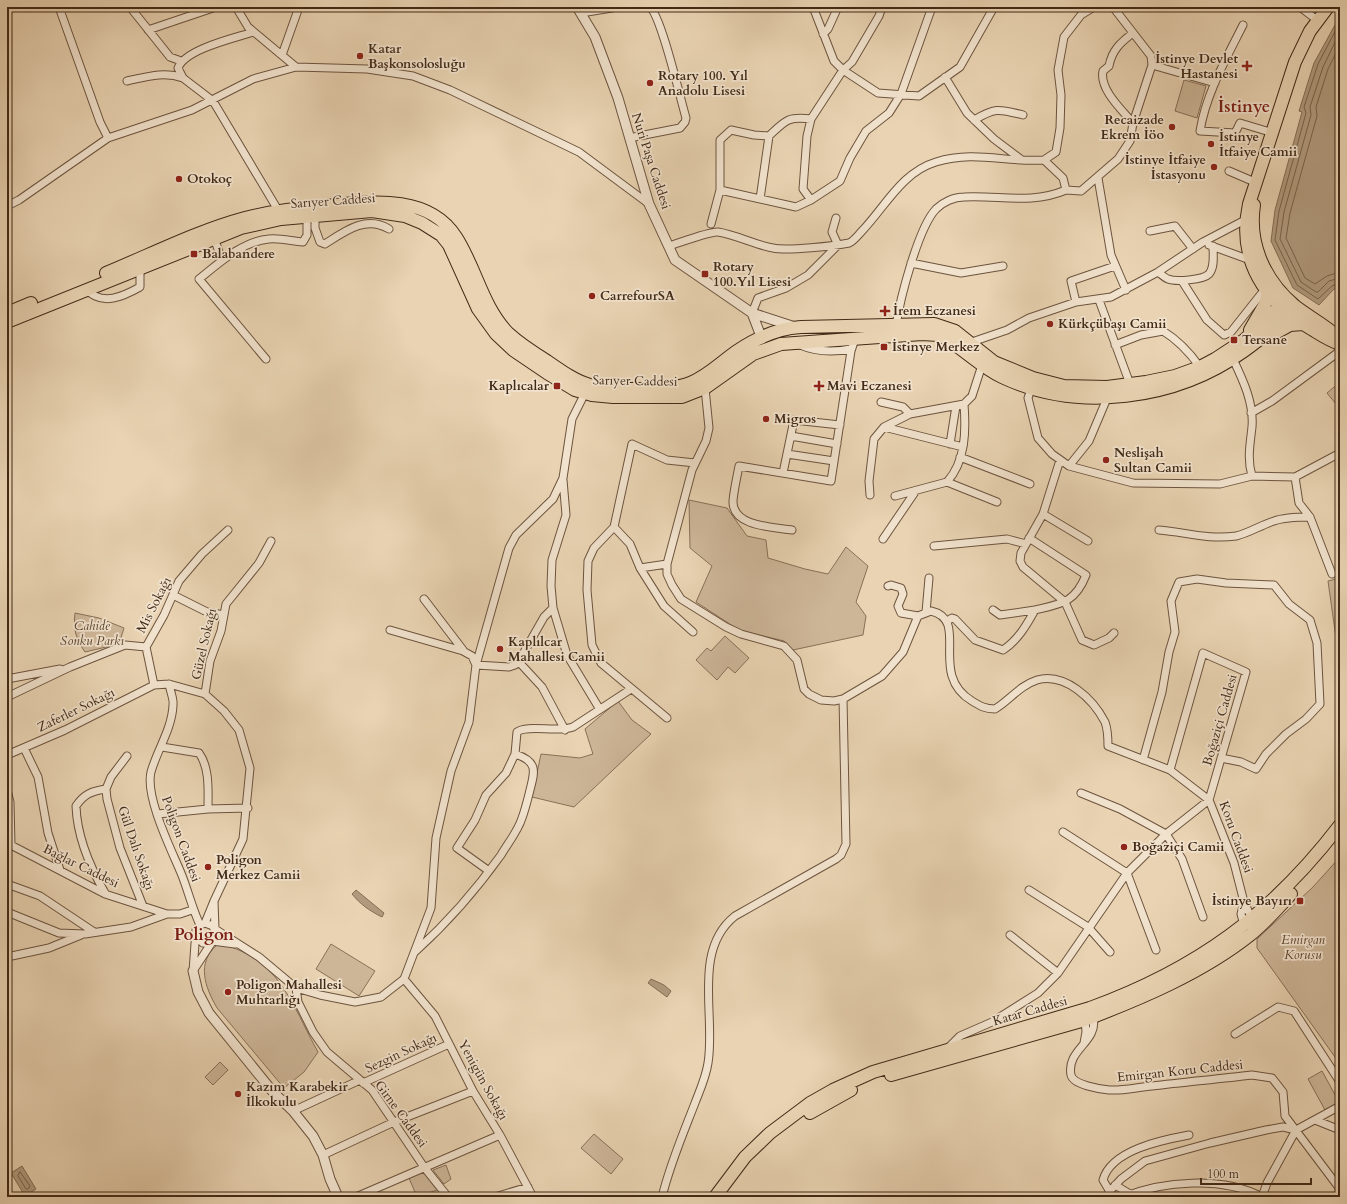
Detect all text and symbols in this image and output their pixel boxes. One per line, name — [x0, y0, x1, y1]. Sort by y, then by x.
place label: Katar Başkonsolosluğu — [368, 40, 466, 73]
place label: İstinye Devlet Hastanesi — [1155, 50, 1238, 83]
marker: Katar Başkonsolosluğu — [355, 51, 365, 61]
marker: İstinye Devlet Hastanesi — [1241, 60, 1253, 72]
place label: Rotary 100. Yıl Anadolu Lisesi — [658, 67, 748, 100]
marker: Rotary 100. Yıl Anadolu Lisesi — [645, 78, 655, 88]
district label: İstinye — [1218, 95, 1270, 118]
street label: Nuri Paşa Caddesi — [627, 111, 675, 212]
place label: Recaizade Ekrem İöo — [1101, 111, 1164, 144]
marker: Recaizade Ekrem İöo — [1167, 122, 1177, 132]
place label: İstinye İtfaiye Camii — [1219, 128, 1297, 161]
marker: İstinye İtfaiye Camii — [1206, 139, 1216, 149]
place label: İstinye İtfaiye İstasyonu — [1125, 151, 1206, 184]
marker: İstinye İtfaiye İstasyonu — [1209, 162, 1219, 172]
place label: Otokoç — [187, 170, 232, 188]
marker: Otokoç — [174, 174, 184, 184]
street label: Sarıyer Caddesi — [290, 189, 376, 213]
place label: Balabandere — [202, 245, 275, 263]
marker: Balabandere — [189, 249, 199, 259]
place label: Rotary 100.Yıl Lisesi — [713, 258, 791, 291]
marker: Rotary 100.Yıl Lisesi — [700, 269, 710, 279]
place label: CarrefourSA — [600, 287, 675, 305]
marker: CarrefourSA — [587, 291, 597, 301]
place label: İrem Eczanesi — [893, 302, 976, 320]
marker: İrem Eczanesi — [880, 306, 890, 316]
place label: Kürkçübaşı Camii — [1058, 315, 1167, 333]
marker: Kürkçübaşı Camii — [1045, 319, 1055, 329]
place label: Tersane — [1242, 331, 1287, 349]
marker: Tersane — [1229, 335, 1239, 345]
place label: İstinye Merkez — [892, 338, 980, 356]
marker: İstinye Merkez — [879, 342, 889, 352]
street label: Sarıyer Caddesi — [592, 371, 678, 391]
place label: Kaplıcalar — [488, 377, 550, 395]
place label: Mavi Eczanesi — [827, 377, 912, 395]
marker: Kaplıcalar — [552, 381, 562, 391]
marker: Mavi Eczanesi — [814, 381, 824, 391]
place label: Migros — [774, 410, 816, 428]
marker: Migros — [761, 414, 771, 424]
place label: Neslişah Sultan Camii — [1114, 444, 1192, 477]
marker: Neslişah Sultan Camii — [1101, 455, 1111, 465]
street label: Mis Sokağı — [132, 574, 176, 636]
street label: Güzel Sokağı — [187, 606, 221, 682]
park label: Cahide Sonku Parkı — [60, 617, 124, 650]
place label: Kaplılcar Mahallesi Camii — [508, 633, 605, 666]
marker: Kaplılcar Mahallesi Camii — [495, 644, 505, 654]
street label: Boğaziçi Caddesi — [1198, 672, 1242, 768]
street label: Zaferler Sokağı — [34, 683, 118, 737]
street label: Poligon Caddesi — [157, 794, 205, 885]
street label: Koru Caddesi — [1215, 799, 1257, 876]
street label: Gül Dalı Sokağı — [113, 804, 159, 893]
place label: Boğaziçi Camii — [1132, 838, 1224, 856]
street label: Bağlar Caddesi — [40, 840, 122, 892]
marker: Boğaziçi Camii — [1119, 842, 1129, 852]
place label: Poligon Merkez Camii — [216, 851, 300, 884]
marker: Poligon Merkez Camii — [203, 862, 213, 872]
place label: İstinye Bayırı — [1212, 892, 1292, 910]
marker: İstinye Bayırı — [1295, 896, 1305, 906]
district label: Poligon — [174, 923, 234, 946]
park label: Emirgan Korusu — [1281, 931, 1326, 964]
place label: Poligon Mahallesi Muhtarlığı — [236, 976, 342, 1009]
marker: Poligon Mahallesi Muhtarlığı — [223, 987, 233, 997]
street label: Katar Caddesi — [991, 992, 1070, 1030]
street label: Sezgin Sokağı — [362, 1028, 440, 1077]
street label: Yenigün Sokağı — [454, 1037, 513, 1124]
street label: Emirgan Koru Caddesi — [1116, 1055, 1244, 1087]
street label: Girne Caddesi — [371, 1077, 432, 1151]
place label: Kazım Karabekir İlkokulu — [246, 1078, 349, 1111]
marker: Kazım Karabekir İlkokulu — [233, 1089, 243, 1099]
scale bar — [1201, 1160, 1311, 1186]
text: 100 m — [1207, 1166, 1240, 1182]

